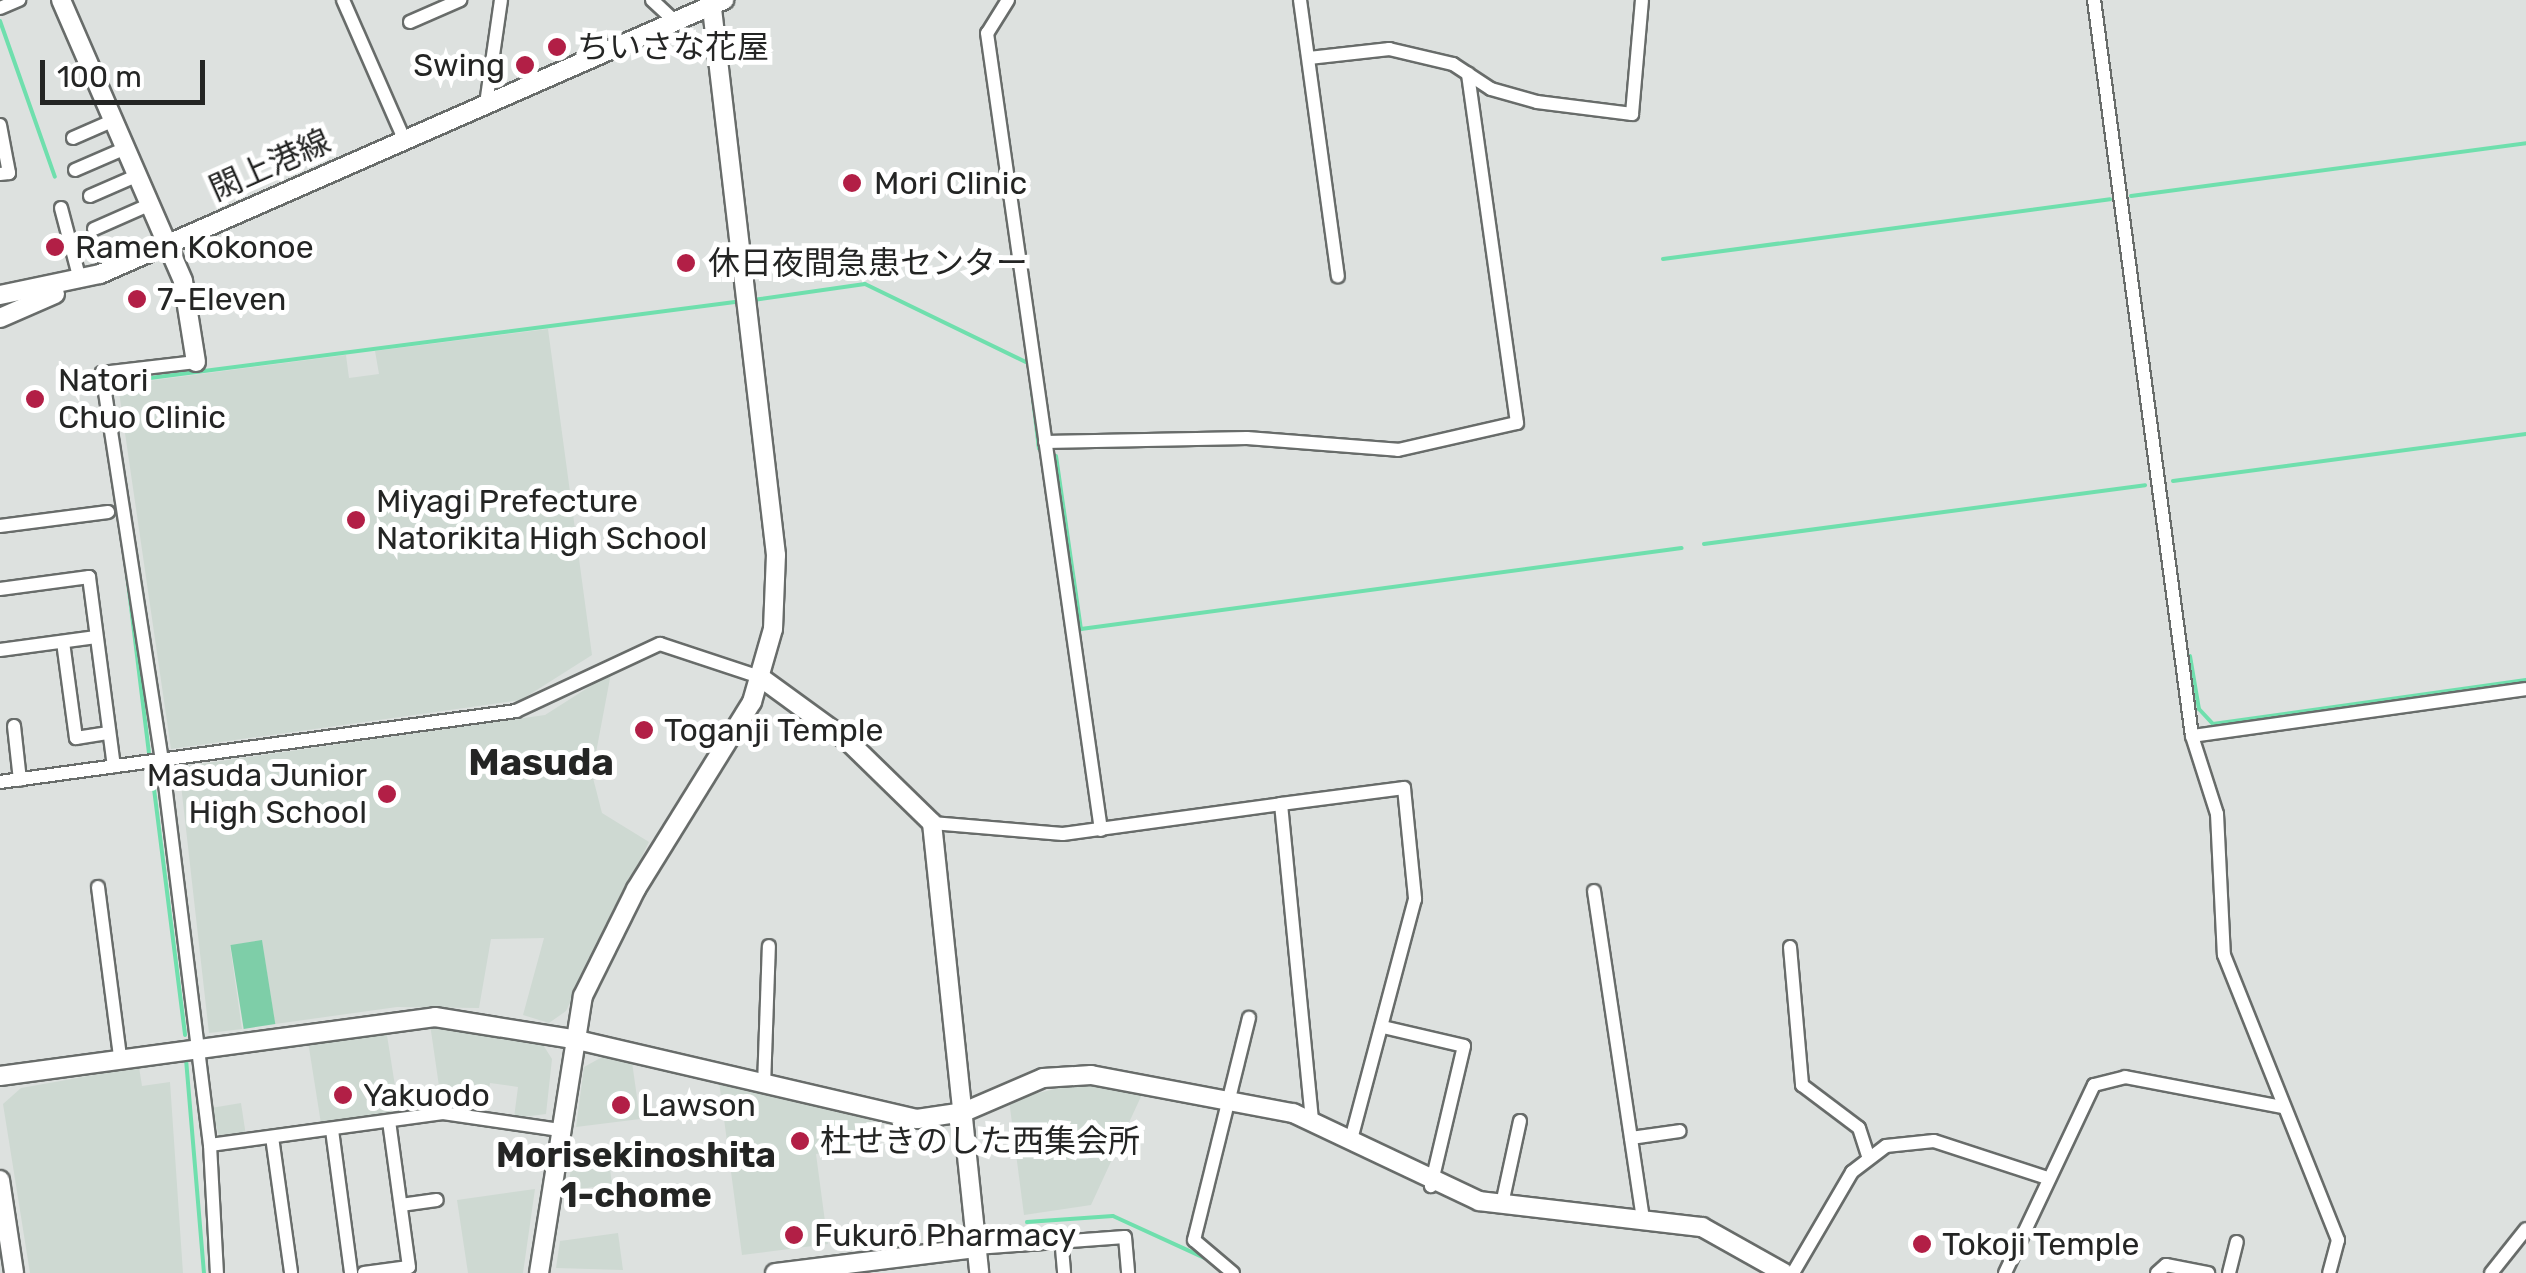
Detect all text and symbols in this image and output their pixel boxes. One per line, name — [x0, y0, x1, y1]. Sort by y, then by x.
place label: ちいさな花屋 — [577, 28, 769, 66]
marker: ちいさな花屋 — [546, 36, 568, 58]
scale bar — [45, 40, 210, 102]
place label: Swing — [413, 46, 505, 84]
marker: Swing — [514, 54, 536, 76]
text: 100 m — [57, 59, 142, 95]
street label: 閖上港線 — [204, 121, 336, 209]
place label: Mori Clinic — [874, 164, 1027, 202]
marker: Mori Clinic — [839, 170, 865, 196]
place label: Ramen Kokonoe — [75, 228, 314, 266]
marker: Ramen Kokonoe — [44, 236, 66, 258]
place label: 休日夜間急患センター — [708, 244, 1028, 282]
marker: 休日夜間急患センター — [673, 250, 699, 276]
place label: 7-Eleven — [157, 280, 287, 318]
marker: 7-Eleven — [126, 288, 148, 310]
place label: Natori Chuo Clinic — [58, 362, 226, 437]
marker: Natori Chuo Clinic — [22, 386, 48, 412]
place label: Miyagi Prefecture Natorikita High School — [376, 483, 707, 558]
marker: Miyagi Prefecture Natorikita High School — [345, 509, 367, 531]
place label: Toganji Temple — [664, 711, 884, 749]
marker: Toganji Temple — [633, 719, 655, 741]
district label: Masuda — [468, 740, 614, 786]
place label: Masuda Junior High School — [147, 757, 367, 832]
marker: Masuda Junior High School — [376, 783, 398, 805]
place label: Yakuodo — [363, 1076, 490, 1114]
marker: Yakuodo — [332, 1084, 354, 1106]
place label: Lawson — [641, 1086, 756, 1124]
marker: Lawson — [610, 1094, 632, 1116]
place label: 杜せきのした西集会所 — [820, 1122, 1140, 1160]
marker: 杜せきのした西集会所 — [789, 1130, 811, 1152]
district label: Morisekinoshita 1-chome — [496, 1134, 776, 1216]
place label: Fukurō Pharmacy — [814, 1216, 1076, 1254]
marker: Fukurō Pharmacy — [783, 1224, 805, 1246]
place label: Tokoji Temple — [1942, 1225, 2140, 1263]
marker: Tokoji Temple — [1911, 1233, 1933, 1255]

